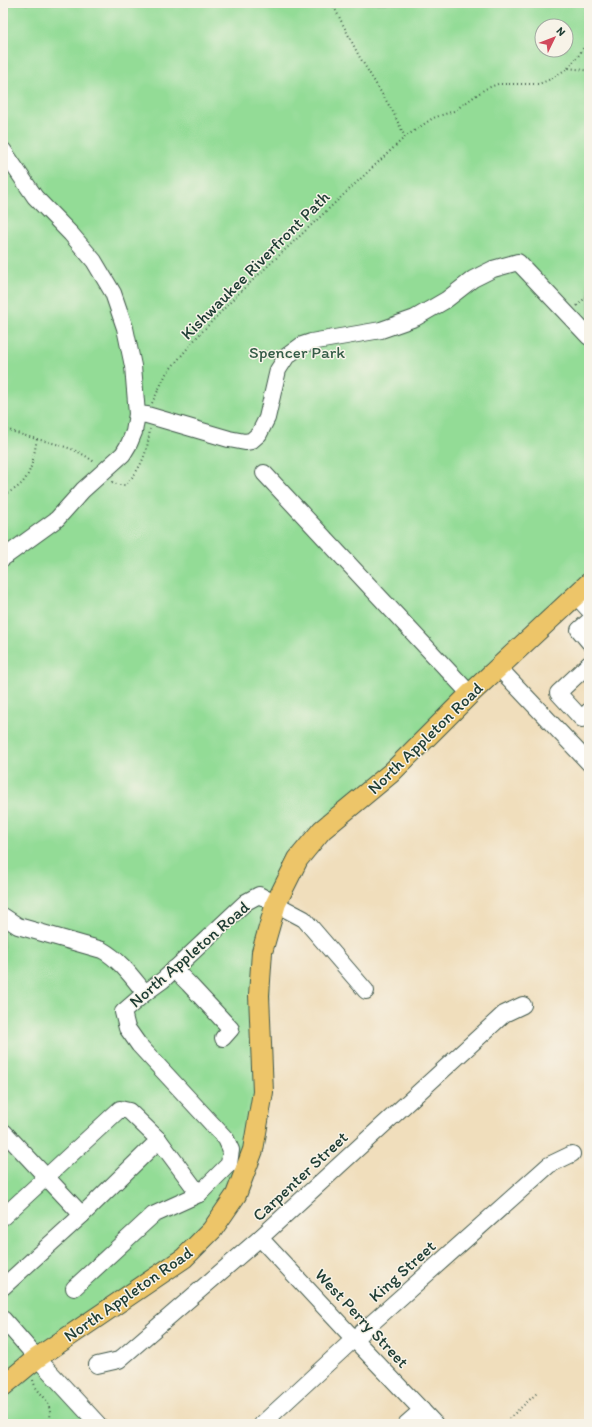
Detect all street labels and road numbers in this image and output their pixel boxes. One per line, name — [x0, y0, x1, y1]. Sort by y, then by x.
street label: Kishwaukee Riverfront Path — [176, 186, 334, 344]
street label: North Appleton Road — [363, 677, 487, 798]
street label: North Appleton Road — [125, 896, 254, 1011]
street label: Carpenter Street — [248, 1126, 352, 1225]
street label: King Street — [365, 1236, 440, 1306]
street label: North Appleton Road — [60, 1242, 197, 1346]
street label: West Perry Street — [311, 1264, 413, 1372]

